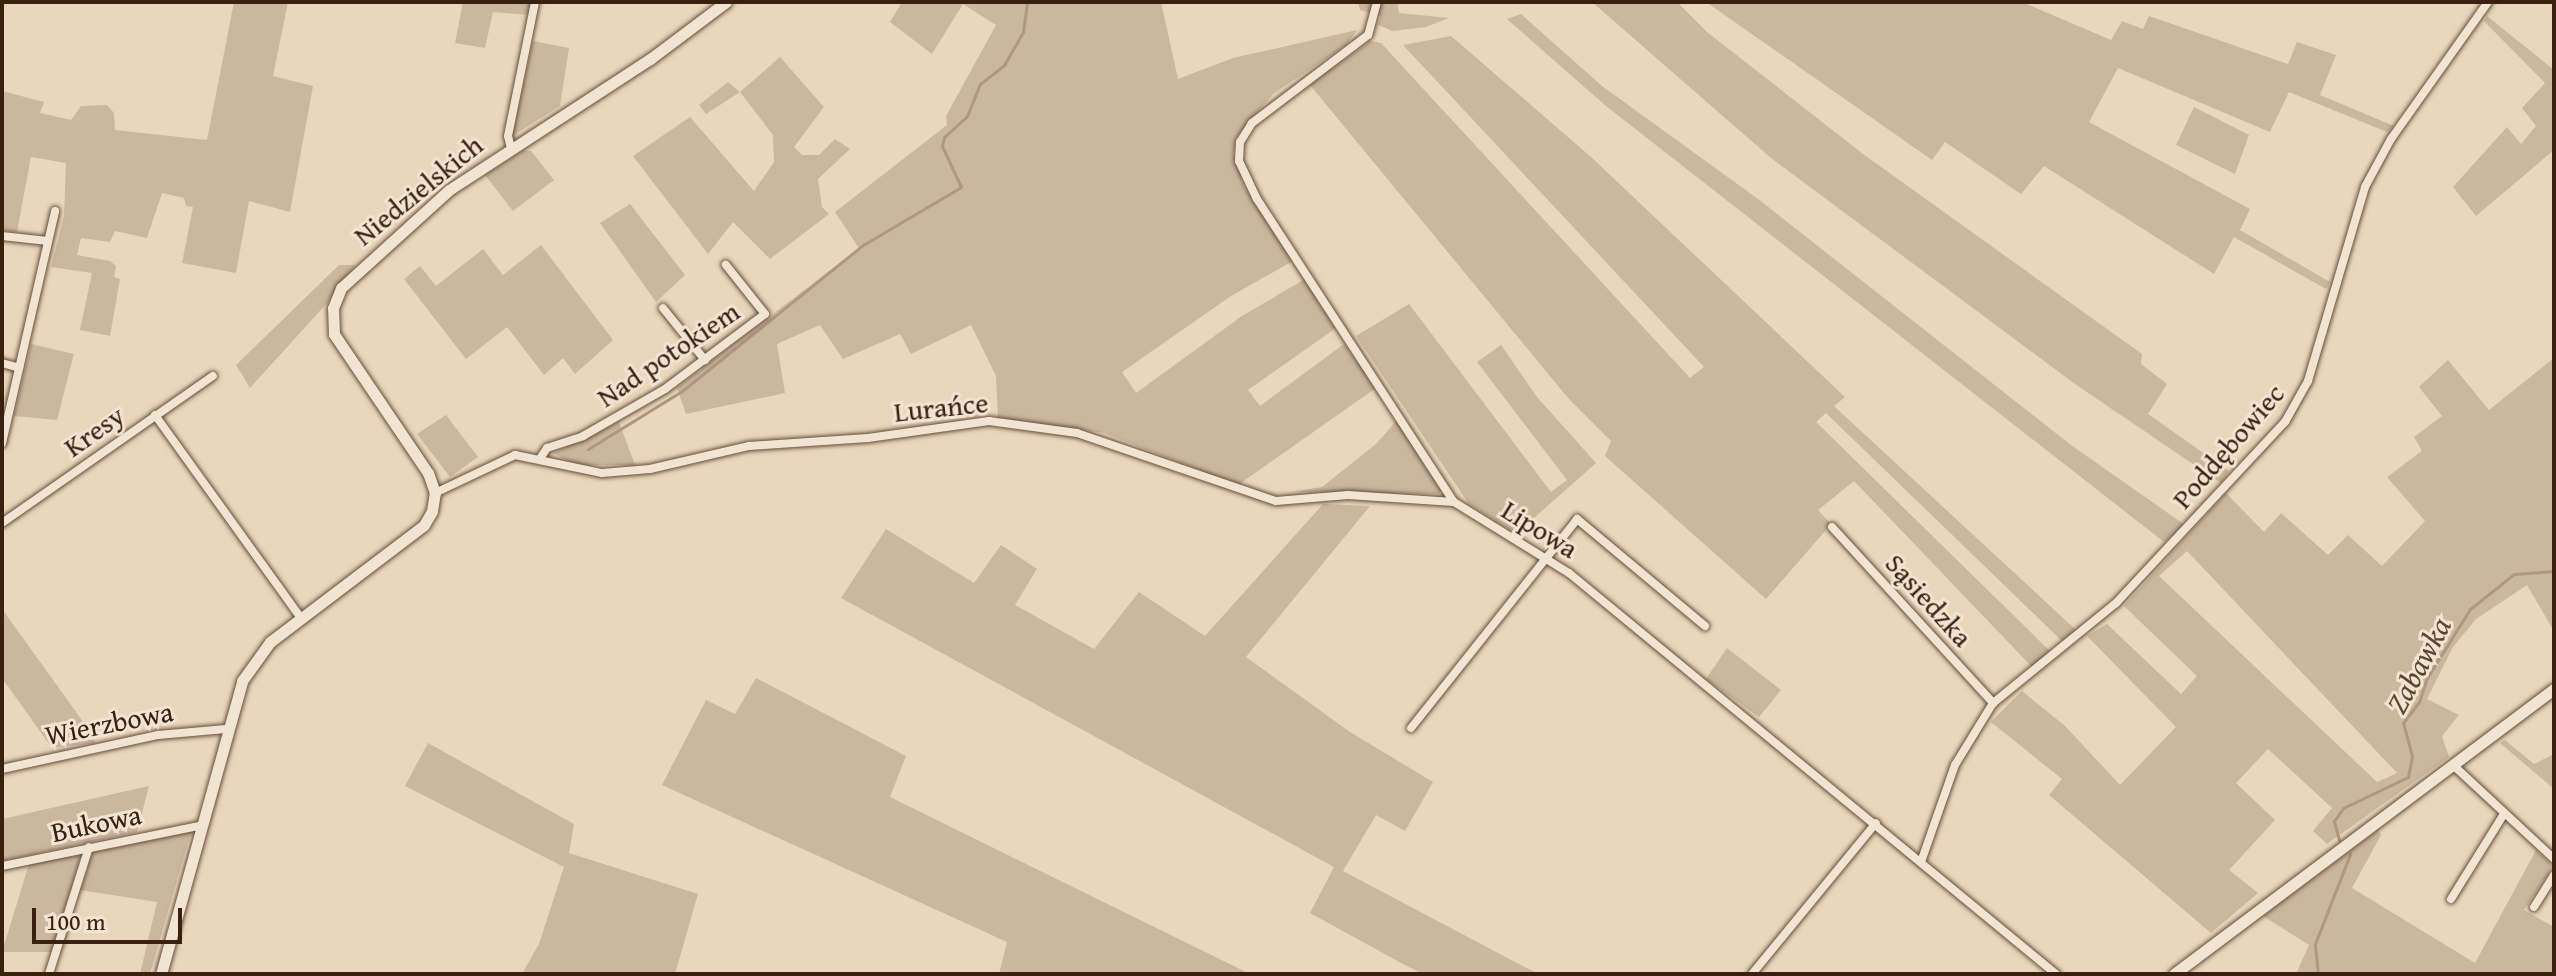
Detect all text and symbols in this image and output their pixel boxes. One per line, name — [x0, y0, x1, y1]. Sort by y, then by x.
street label: Niedzielskich — [347, 128, 489, 252]
street label: Nad potokiem — [590, 294, 746, 414]
street label: Poddębowiec — [2165, 377, 2291, 515]
street label: Lurańce — [892, 385, 990, 429]
street label: Kresy — [57, 398, 131, 464]
street label: Lipowa — [1496, 493, 1584, 565]
street label: Sąsiedzka — [1878, 547, 1980, 653]
water label: Zabawka — [2378, 611, 2458, 719]
street label: Wierzbowa — [42, 694, 176, 752]
street label: Bukowa — [48, 797, 144, 849]
scale bar — [36, 892, 186, 942]
text: 100 m — [46, 904, 106, 939]

